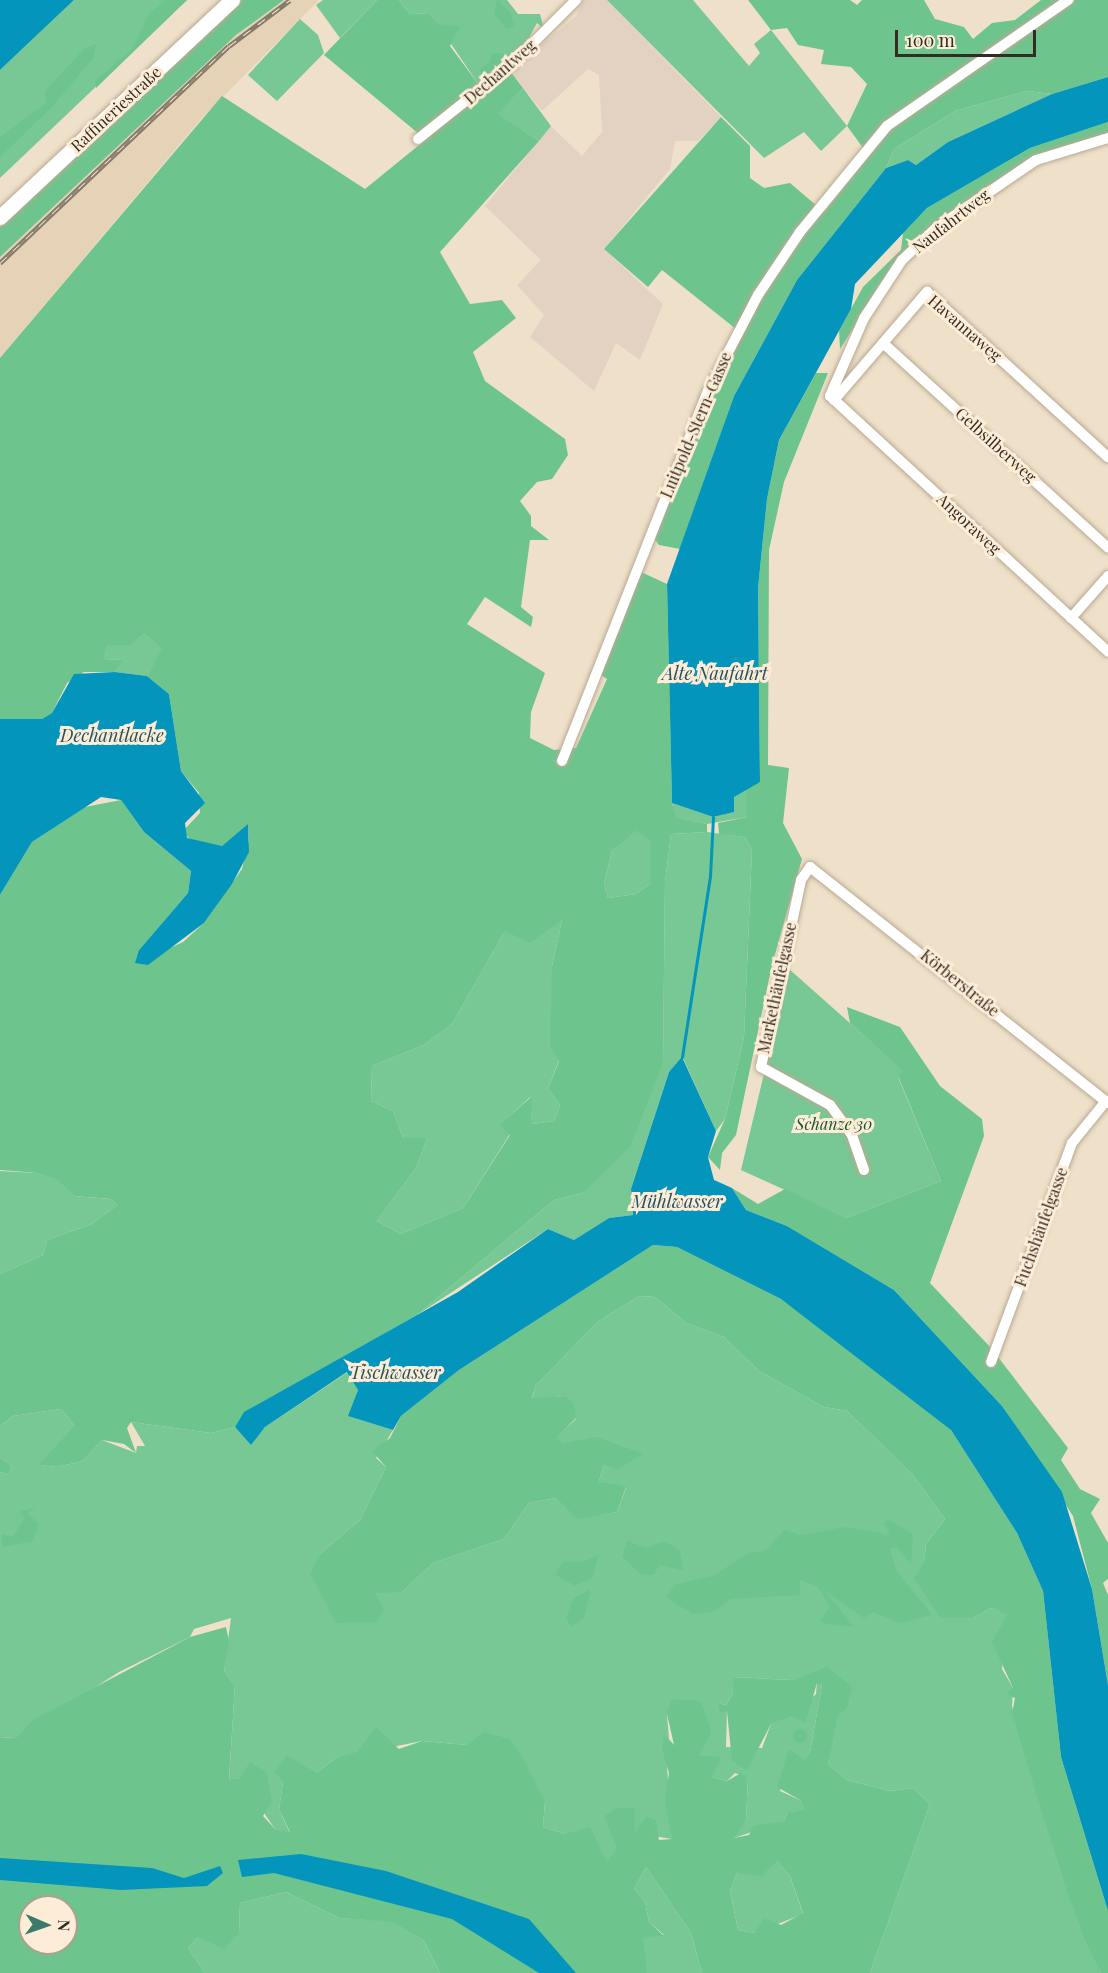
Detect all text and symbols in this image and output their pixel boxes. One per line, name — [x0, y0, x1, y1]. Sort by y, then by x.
scale bar — [898, 18, 1039, 56]
text: 100 m — [906, 28, 955, 52]
street label: Dechantweg — [460, 36, 540, 108]
street label: Raffineriestraße — [67, 62, 165, 156]
street label: Naufahrtweg — [909, 185, 993, 257]
street label: Havannaweg — [924, 291, 1006, 365]
street label: Luitpold-Stern-Gasse — [657, 349, 735, 501]
street label: Gelbsilberweg — [952, 404, 1040, 486]
street label: Angoraweg — [933, 490, 1005, 558]
water label: Alte Naufahrt — [662, 662, 768, 684]
water label: Dechantlacke — [60, 724, 164, 746]
street label: Markethäufelgasse — [754, 921, 800, 1055]
street label: Körberstraße — [917, 945, 1003, 1021]
park label: Schanze 30 — [796, 1114, 872, 1134]
street label: Fuchshäufelgasse — [1010, 1165, 1072, 1289]
water label: Mühlwasser — [631, 1190, 723, 1212]
water label: Tischwasser — [349, 1361, 441, 1383]
north arrow — [18, 1895, 78, 1955]
text: N — [54, 1919, 75, 1932]

